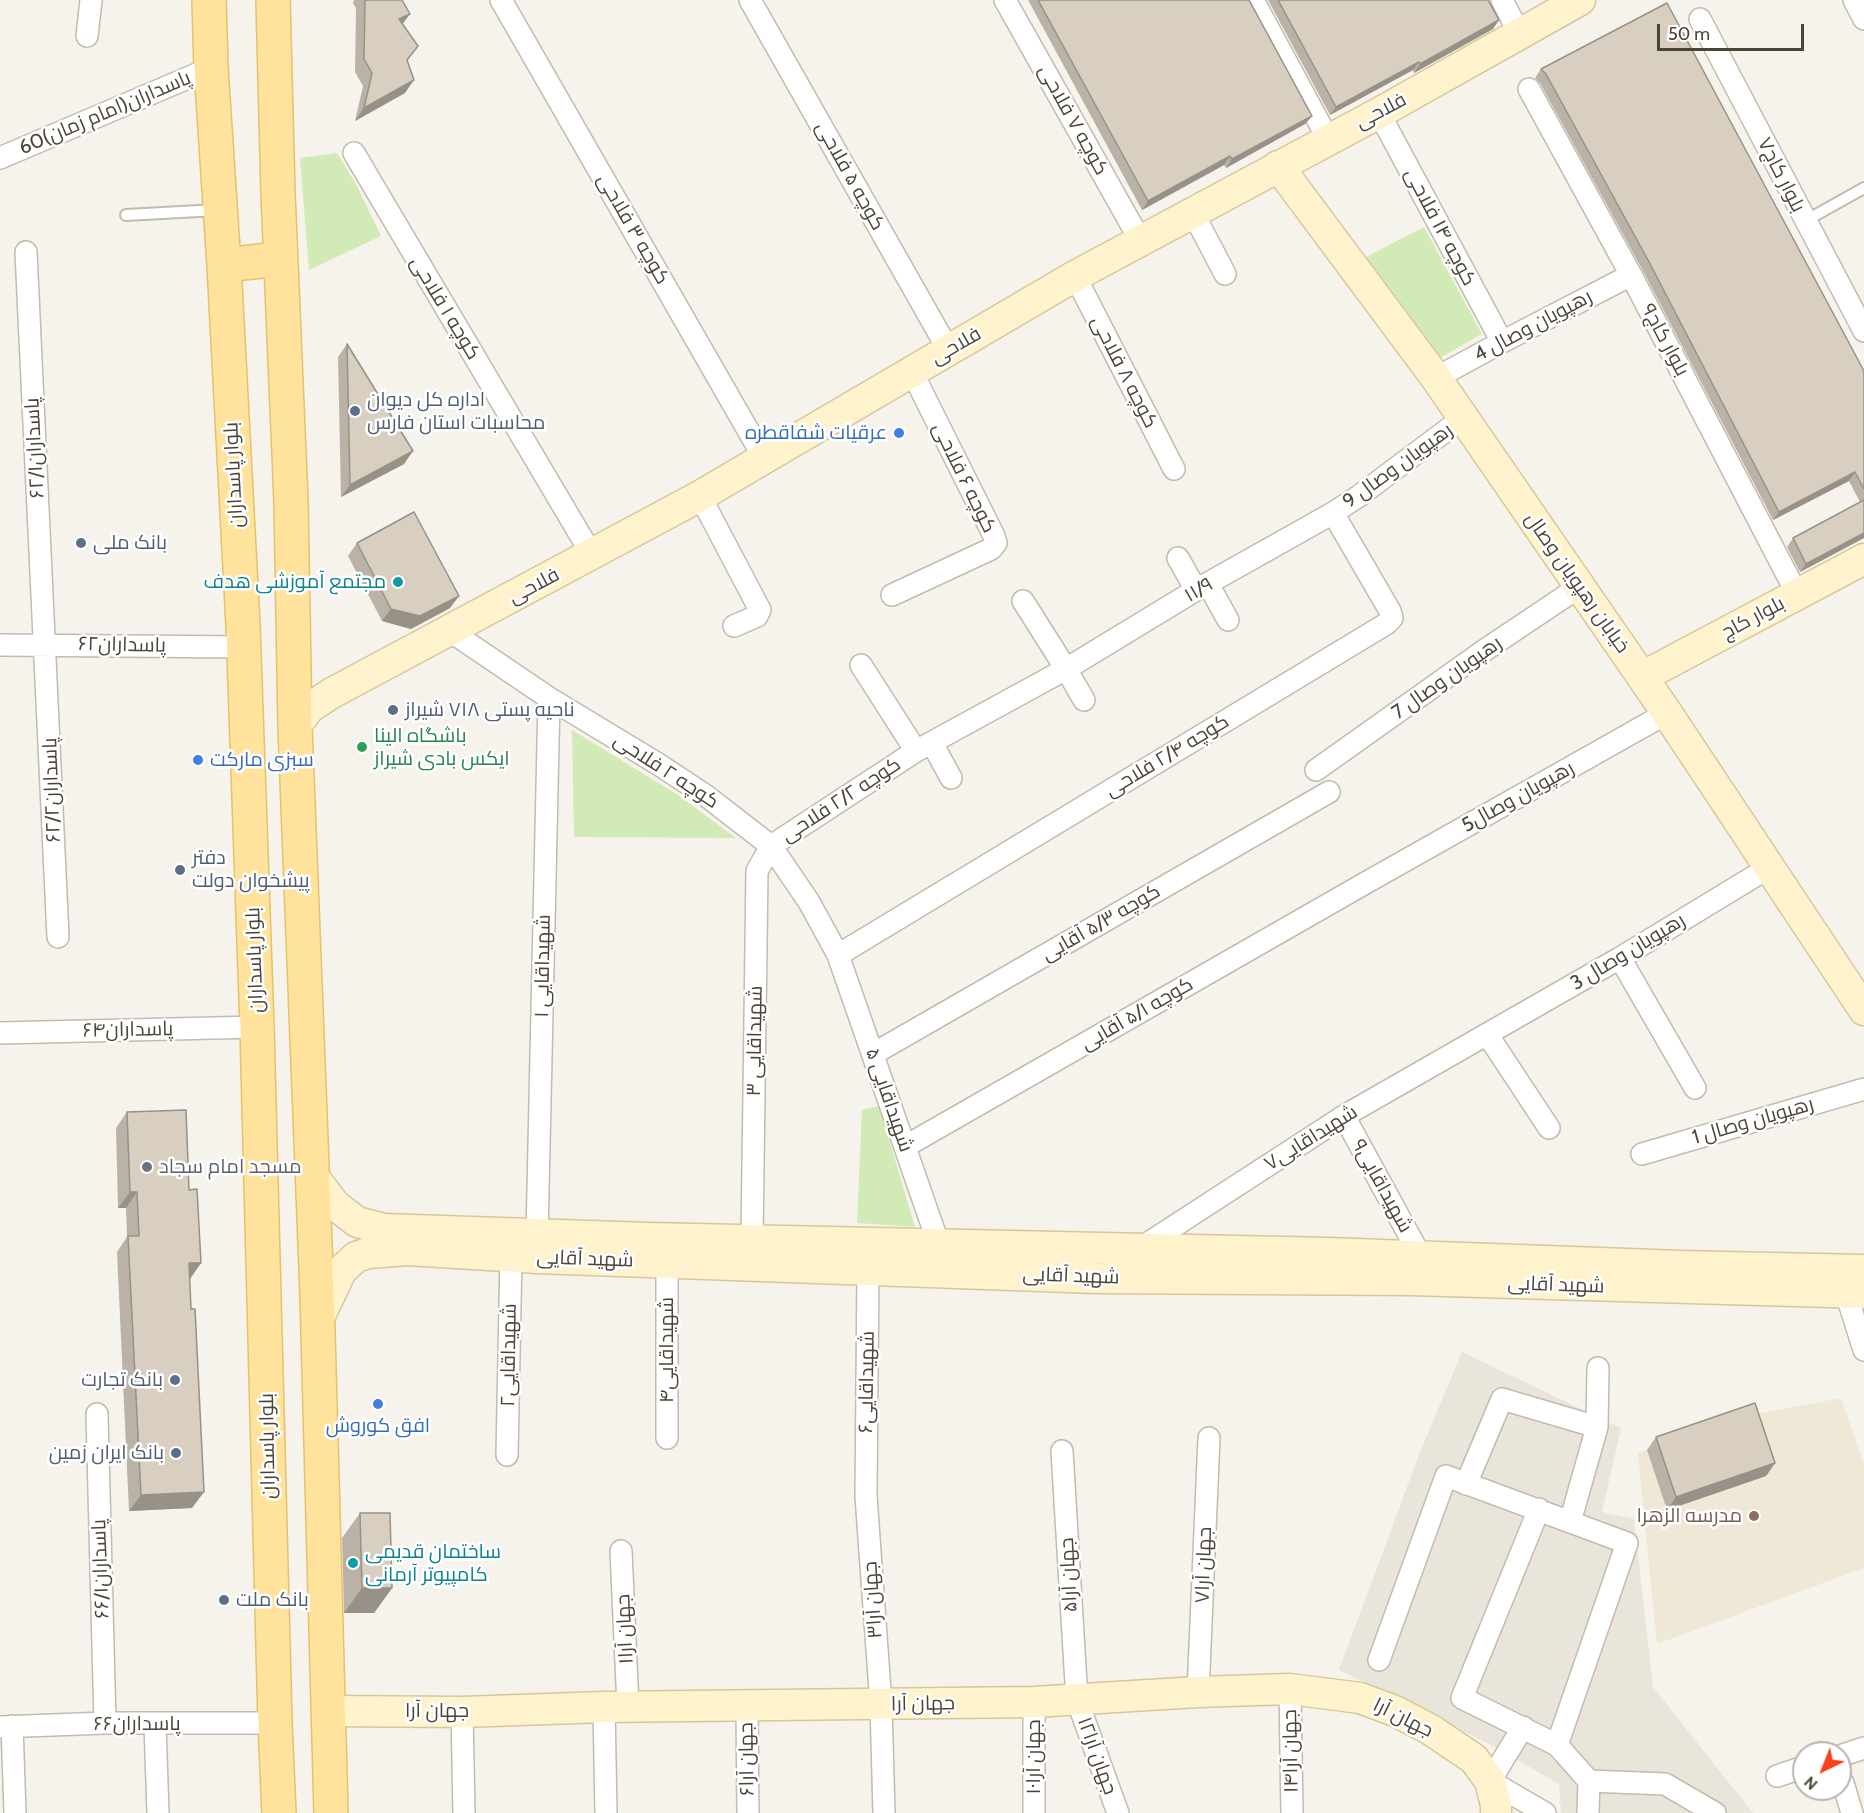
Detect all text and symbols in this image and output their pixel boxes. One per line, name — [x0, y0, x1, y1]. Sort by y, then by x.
scale bar — [1660, 12, 1807, 50]
text: 50 m — [1668, 23, 1710, 45]
street label: کوچه ۷ فلاحی — [1033, 61, 1113, 179]
street label: 60پاسداران(امام زمان) — [16, 66, 194, 160]
street label: فلاحی — [1351, 88, 1411, 134]
street label: کوچه ۵ فلاحی — [810, 117, 890, 235]
street label: بلوار کاج۷ — [1752, 134, 1810, 216]
street label: کوچه ۱۴ فلاحی — [1399, 164, 1481, 290]
street label: کوچه ۳ فلاحی — [592, 169, 674, 289]
street label: کوچه ۱ فلاحی — [405, 252, 485, 364]
street label: 4 رهپویان وصال — [1470, 285, 1596, 367]
street label: بلوار کاج۹ — [1636, 300, 1694, 380]
street label: کوچه ۸ فلاحی — [1085, 312, 1163, 432]
street label: فلاحی — [926, 322, 986, 370]
place label: اداره کل دیوان محاسبات استان فارس — [367, 388, 545, 435]
street label: پاسداران۶۲/۱ — [20, 397, 50, 499]
marker: اداره کل دیوان محاسبات استان فارس — [348, 404, 362, 418]
street label: 9 رهپویان وصال — [1338, 418, 1458, 514]
street label: کوچه ۶ فلاحی — [927, 419, 1001, 537]
street label: بلوار پاسداران — [219, 421, 249, 529]
place label: عرقیات شفاقطره — [745, 421, 887, 445]
marker: عرقیات شفاقطره — [892, 426, 906, 440]
street label: خیابان رهپویان وصال — [1520, 508, 1634, 658]
place label: بانک ملی — [93, 531, 167, 555]
marker: بانک ملی — [74, 536, 88, 550]
street label: فلاحی — [504, 563, 564, 609]
place label: مجتمع آموزشی هدف — [204, 570, 386, 594]
street label: ۱۱/۹ — [1180, 572, 1218, 608]
marker: مجتمع آموزشی هدف — [391, 575, 405, 589]
street label: بلوار کاج — [1717, 591, 1789, 645]
street label: 7 رهپویان وصال — [1387, 631, 1507, 725]
street label: پاسداران۶۲ — [78, 632, 166, 658]
place label: ناحیه پستی ۷۱۸ شیراز — [405, 698, 575, 722]
marker: ناحیه پستی ۷۱۸ شیراز — [386, 703, 400, 717]
street label: کوچه ۲/۴ فلاحی — [1101, 710, 1233, 802]
place label: باشگاه الینا ایکس بادی شیراز — [374, 724, 510, 771]
street label: کوچه ۲ فلاحی — [609, 728, 723, 814]
street label: پاسداران۶۲/۲ — [38, 737, 66, 843]
marker: باشگاه الینا ایکس بادی شیراز — [355, 740, 369, 754]
place label: سبزی مارکت — [210, 748, 314, 772]
street label: کوچه ۲/۲ فلاحی — [777, 752, 905, 848]
marker: سبزی مارکت — [191, 753, 205, 767]
street label: رهپویان وصال5 — [1458, 756, 1578, 838]
place label: دفتر پیشخوان دولت — [192, 846, 310, 893]
marker: دفتر پیشخوان دولت — [173, 863, 187, 877]
street label: کوچه ۵/۳ آقایی — [1037, 879, 1165, 967]
street label: بلوار پاسداران — [241, 907, 269, 1013]
street label: 3 رهپویان وصال — [1566, 908, 1690, 996]
street label: ۱ شهیداقایی — [530, 914, 556, 1018]
street label: کوچه ۵/۱ آقایی — [1077, 972, 1197, 1056]
street label: ۳ شهیداقایی — [742, 985, 768, 1097]
street label: پاسداران۶۴ — [82, 1017, 174, 1043]
street label: ۵ شهیداقایی — [860, 1045, 918, 1155]
street label: 1 رهپویان وصال — [1690, 1092, 1816, 1150]
street label: شهیداقایی۷ — [1260, 1100, 1362, 1176]
street label: شهیداقایی۹ — [1347, 1135, 1417, 1237]
place label: مسجد امام سجاد — [159, 1155, 302, 1179]
marker: مسجد امام سجاد — [140, 1160, 154, 1174]
street label: شهید آقایی — [536, 1245, 634, 1273]
street label: شهید آقایی — [1022, 1262, 1120, 1290]
street label: شهید آقایی — [1507, 1271, 1605, 1299]
street label: شهیداقایی۴ — [655, 1297, 679, 1403]
street label: شهیداقایی۲ — [496, 1303, 522, 1407]
street label: شهیداقایی۶ — [854, 1331, 880, 1433]
place label: بانک تجارت — [81, 1368, 163, 1392]
marker: بانک تجارت — [168, 1373, 182, 1387]
street label: بلوار پاسداران — [255, 1393, 281, 1499]
marker: افق کوروش — [371, 1397, 385, 1411]
place label: افق کوروش — [326, 1414, 430, 1438]
place label: بانک ایران زمین — [49, 1441, 164, 1465]
marker: بانک ایران زمین — [169, 1446, 183, 1460]
place label: مدرسه الزهرا — [1636, 1504, 1742, 1528]
marker: مدرسه الزهرا — [1747, 1509, 1761, 1523]
street label: پاسداران۶۶/۱ — [87, 1519, 115, 1619]
street label: جهان آرا۷ — [1191, 1526, 1217, 1604]
street label: جهان آرا۵ — [1055, 1537, 1083, 1613]
place label: ساختمان قدیمی کامپیوتر آرمانی — [365, 1540, 501, 1587]
marker: ساختمان قدیمی کامپیوتر آرمانی — [346, 1556, 360, 1570]
street label: جهان آرا۳ — [858, 1560, 888, 1640]
place label: بانک ملت — [236, 1588, 309, 1612]
marker: بانک ملت — [217, 1593, 231, 1607]
street label: جهان آرا۱ — [611, 1593, 639, 1665]
street label: جهان آرا — [891, 1691, 955, 1717]
street label: جهان آرا — [1369, 1693, 1437, 1743]
street label: جهان آرا — [405, 1699, 469, 1723]
street label: جهان آرا۱۴ — [1278, 1709, 1304, 1793]
street label: پاسداران۶۶ — [94, 1712, 180, 1736]
street label: جهان آرا۱۲ — [1072, 1714, 1122, 1798]
street label: جهان آرا۱۰ — [1022, 1719, 1046, 1795]
street label: جهان آرا۶ — [734, 1722, 760, 1796]
north arrow — [1792, 1741, 1852, 1801]
text: N — [1800, 1772, 1821, 1794]

